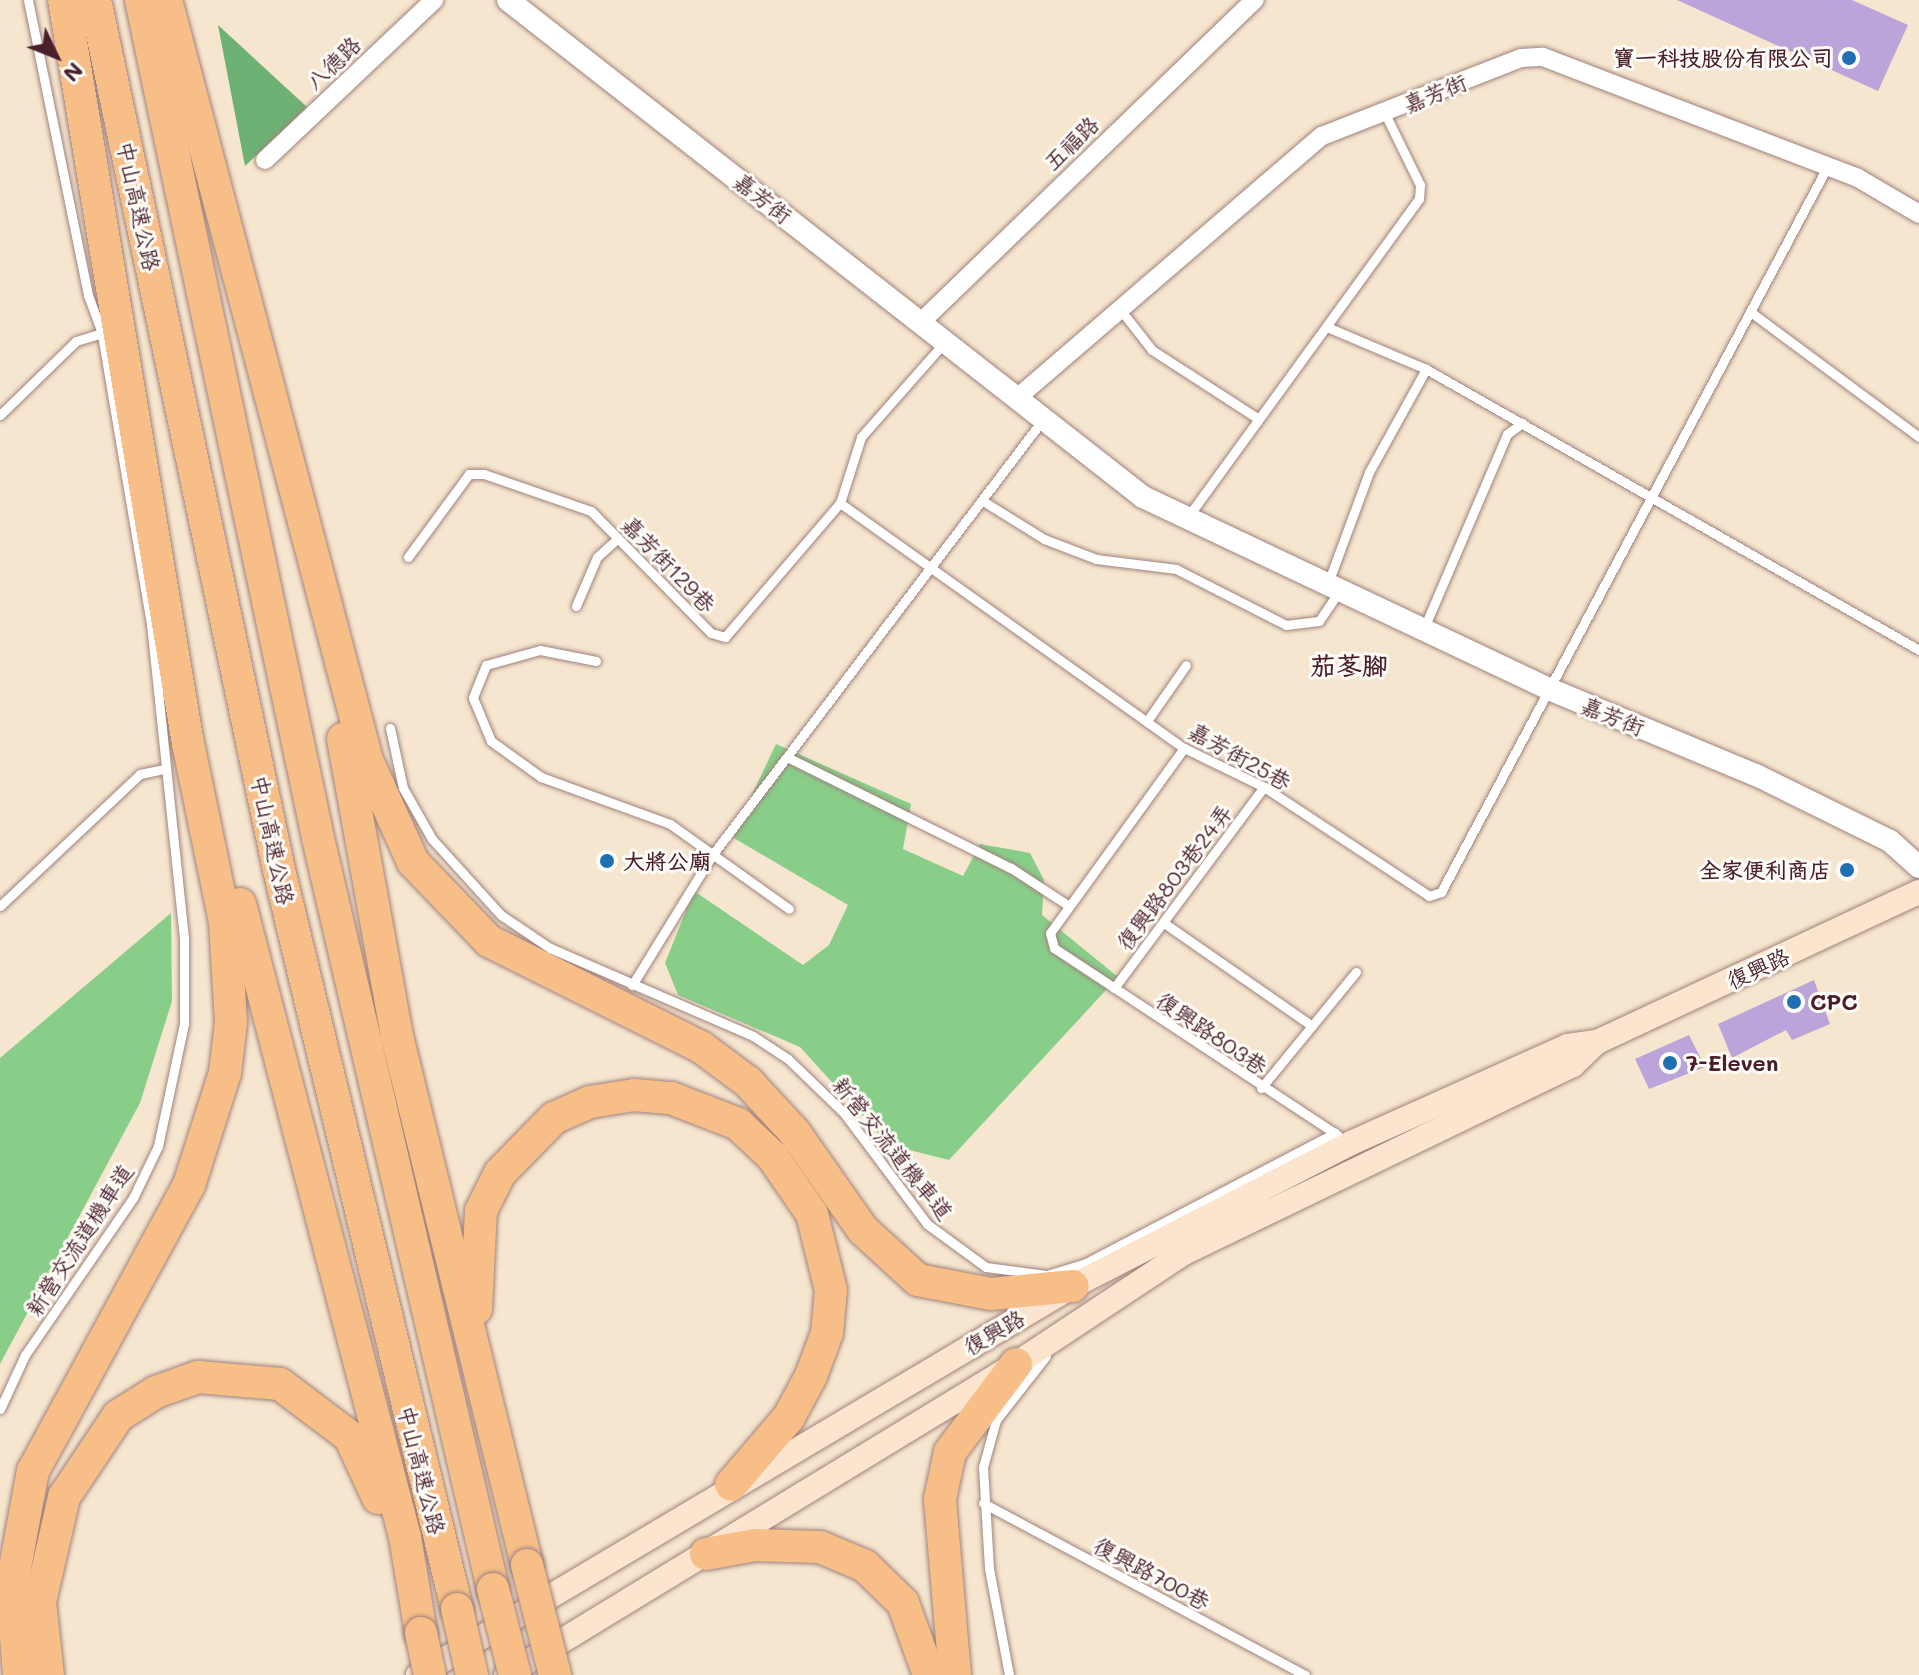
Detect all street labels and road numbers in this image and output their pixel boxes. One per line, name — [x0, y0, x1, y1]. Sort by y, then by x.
street label: 八德路 — [300, 31, 366, 95]
street label: 嘉芳街 — [1399, 68, 1471, 118]
street label: 五福路 — [1038, 111, 1104, 175]
street label: 中山高速公路 — [112, 139, 166, 273]
street label: 嘉芳街 — [729, 167, 797, 229]
street label: 嘉芳街129巷 — [617, 511, 721, 617]
street label: 嘉芳街 — [1577, 691, 1649, 741]
street label: 嘉芳街25巷 — [1184, 717, 1296, 795]
street label: 中山高速公路 — [246, 773, 300, 907]
street label: 復興路803巷24弄 — [1111, 799, 1237, 955]
street label: 復興路 — [1723, 942, 1793, 994]
street label: 復興路803巷 — [1152, 986, 1272, 1080]
street label: 新營交流道機車道 — [827, 1071, 959, 1225]
street label: 新營交流道機車道 — [20, 1159, 138, 1321]
street label: 復興路 — [959, 1304, 1029, 1360]
street label: 中山高速公路 — [393, 1403, 451, 1537]
street label: 復興路700巷 — [1090, 1531, 1214, 1615]

